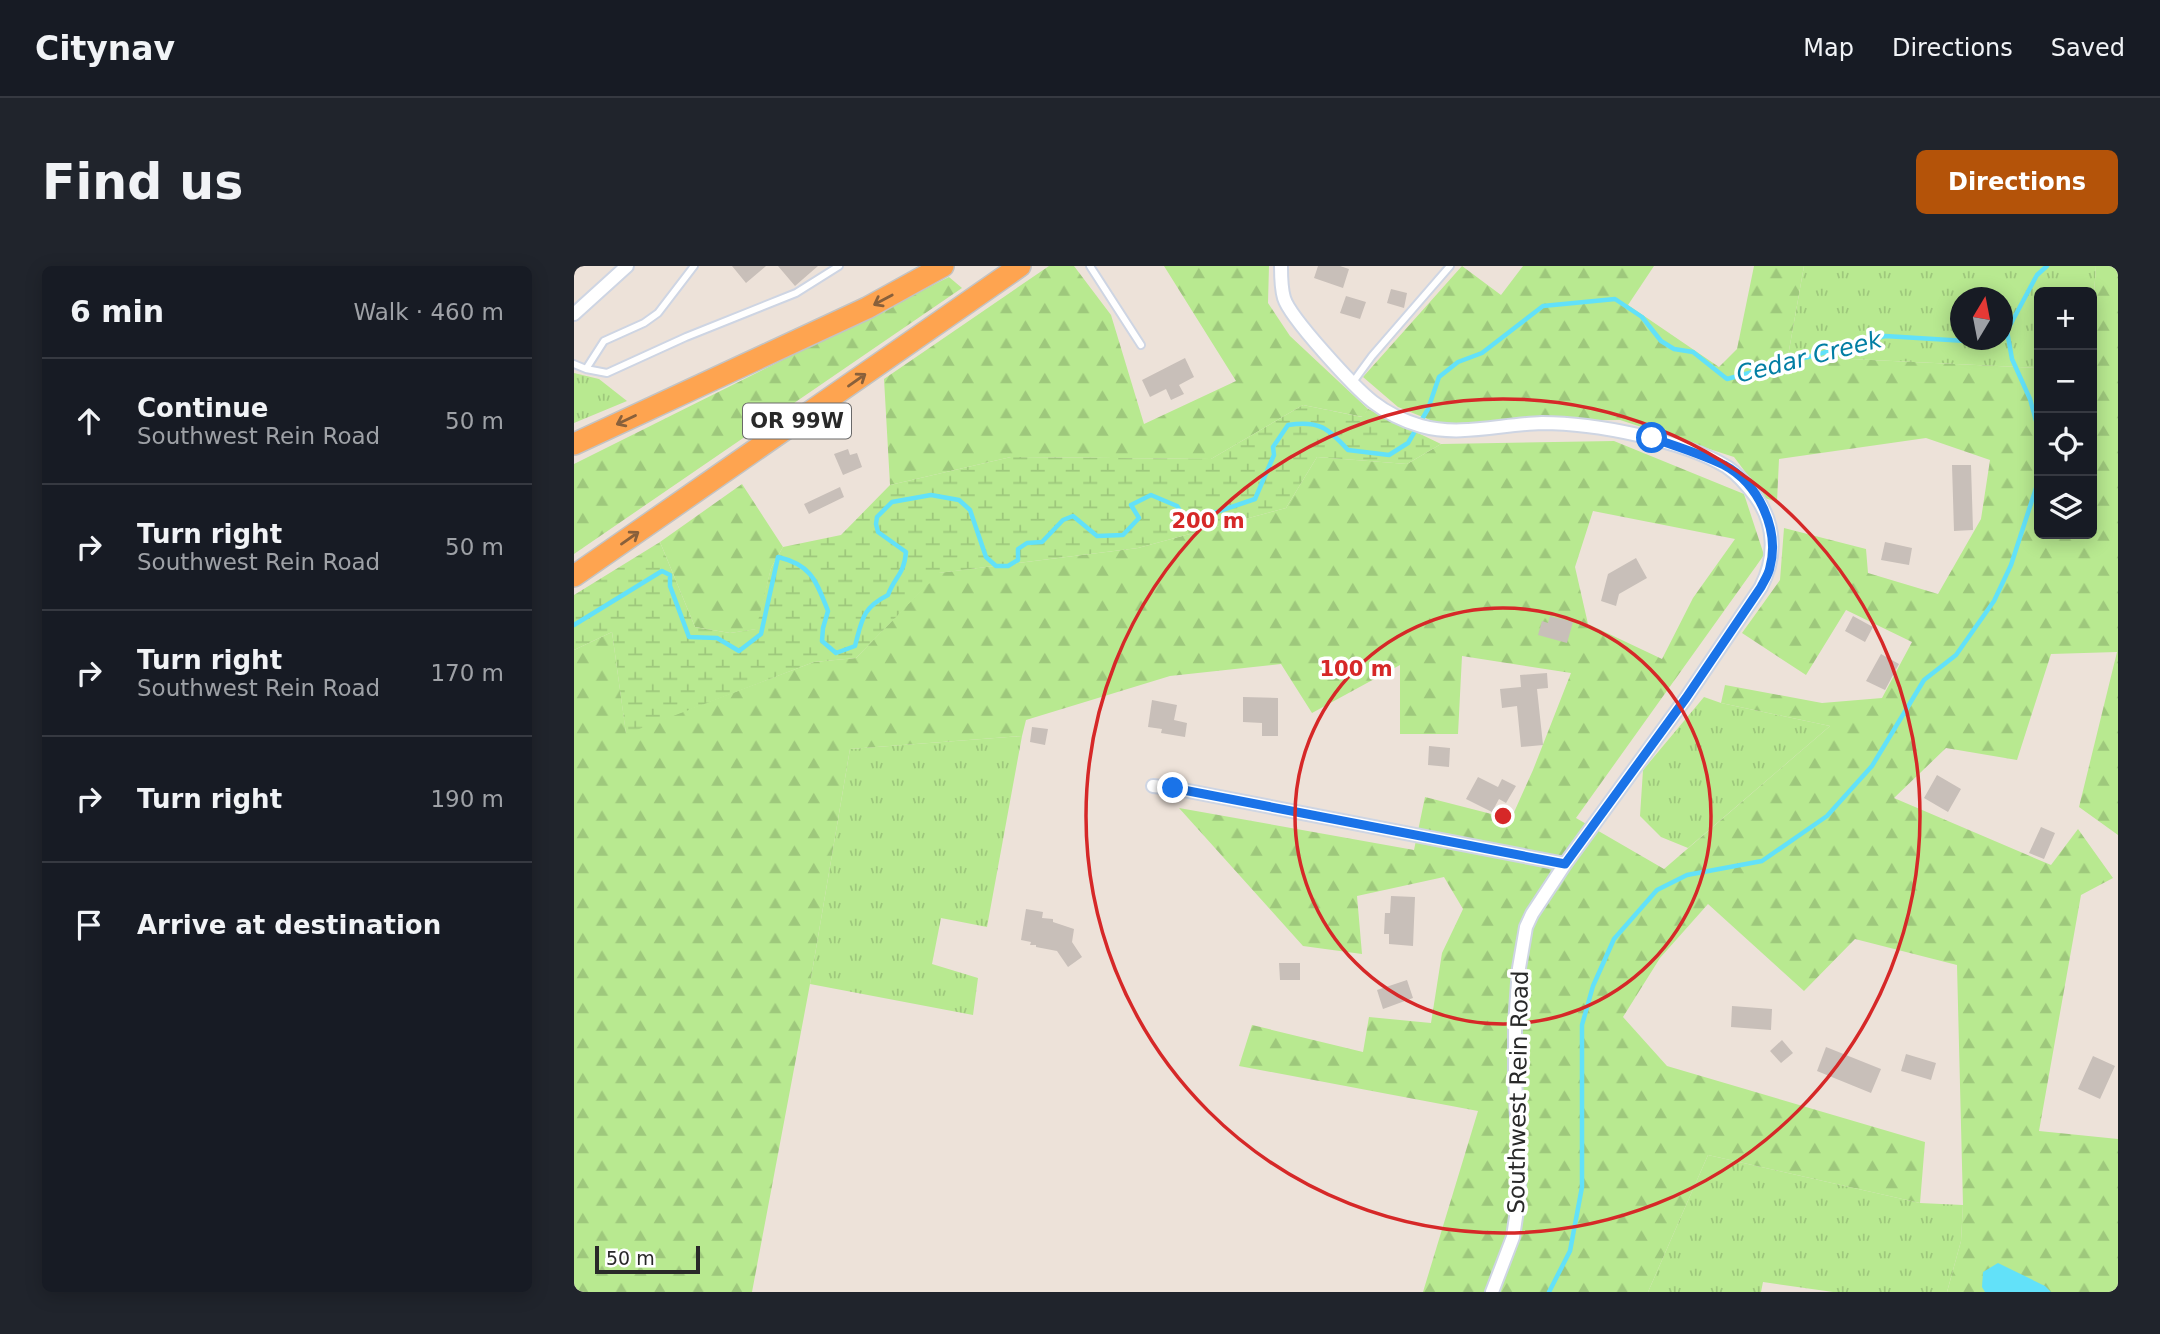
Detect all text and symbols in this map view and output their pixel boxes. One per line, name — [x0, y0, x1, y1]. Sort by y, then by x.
text: Citynav — [35, 29, 175, 68]
text: Map — [1803, 34, 1854, 62]
text: Directions — [1892, 34, 2013, 62]
text: Saved — [2051, 34, 2125, 62]
button: Directions — [1916, 150, 2118, 214]
text: Find us — [42, 154, 243, 211]
north arrow — [1950, 287, 2013, 350]
map controls — [2034, 287, 2097, 539]
button: + — [2034, 287, 2097, 350]
one-way arrow — [874, 293, 894, 307]
text: 6 min — [70, 294, 164, 329]
text: Walk · 460 m — [353, 299, 504, 325]
water label: Cedar Creek — [1733, 325, 1886, 389]
button: − — [2034, 350, 2097, 413]
one-way arrow — [847, 373, 866, 387]
text: Continue — [137, 393, 268, 423]
icon: ahead — [70, 402, 108, 440]
road number: OR 99W — [743, 404, 851, 438]
text: 50 m — [445, 408, 504, 434]
button: locate — [2034, 413, 2097, 476]
one-way arrow — [616, 414, 637, 428]
route start — [1636, 422, 1667, 453]
text: Southwest Rein Road — [137, 423, 380, 449]
button: layers — [2034, 476, 2097, 539]
text: 200 m — [1171, 509, 1245, 533]
text: Turn right — [137, 519, 282, 549]
icon: right — [70, 528, 108, 566]
one-way arrow — [620, 531, 639, 545]
text: 50 m — [445, 534, 504, 560]
text: Southwest Rein Road — [137, 549, 380, 575]
text: Turn right — [137, 645, 282, 675]
icon: right — [70, 654, 108, 692]
text: 100 m — [1319, 657, 1393, 681]
text: 170 m — [430, 660, 504, 686]
text: Southwest Rein Road — [137, 675, 380, 701]
route end — [1157, 772, 1188, 803]
icon: right — [70, 780, 108, 818]
text: Turn right — [137, 784, 282, 814]
text: 190 m — [430, 786, 504, 812]
centre of rings — [1491, 804, 1515, 828]
icon: arrive — [70, 906, 108, 944]
text: Arrive at destination — [137, 910, 441, 940]
street label: Southwest Rein Road — [1503, 970, 1533, 1214]
scale bar — [595, 1243, 700, 1275]
text: 50 m — [606, 1247, 655, 1269]

